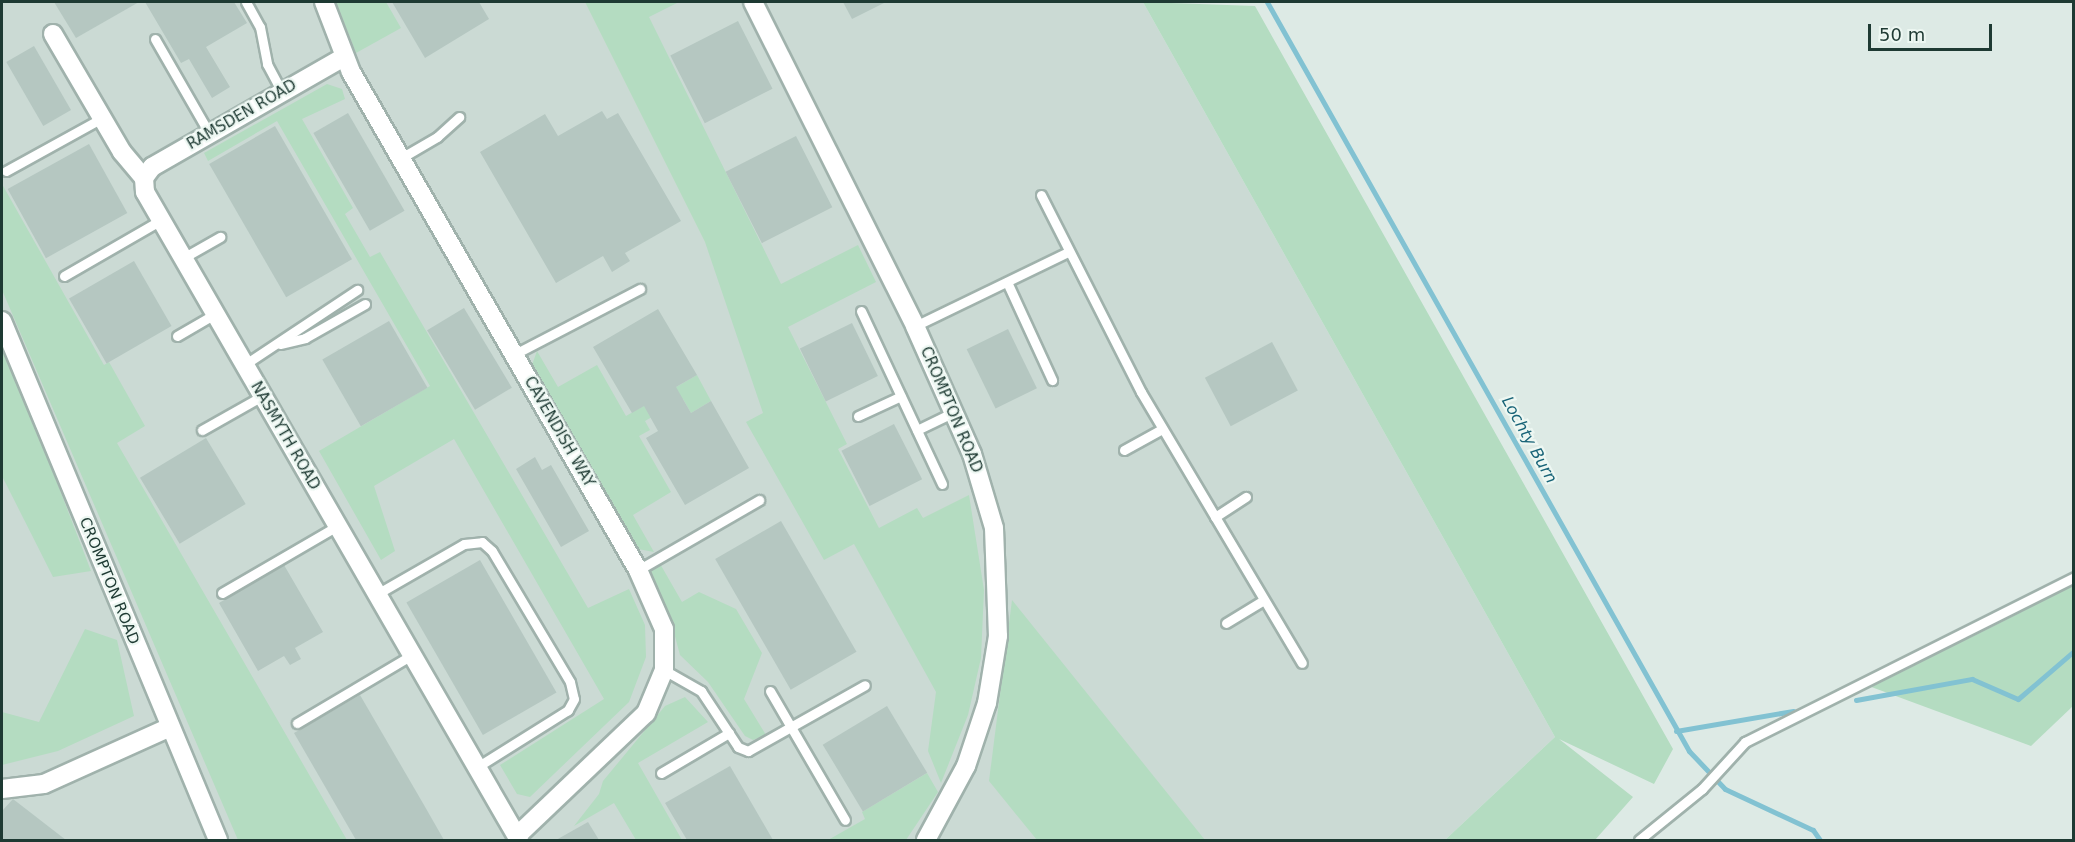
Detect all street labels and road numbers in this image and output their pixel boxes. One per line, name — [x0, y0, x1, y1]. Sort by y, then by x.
street label: RAMSDEN ROAD — [184, 76, 300, 154]
street label: CROMPTON ROAD — [916, 344, 986, 476]
street label: CAVENDISH WAY — [520, 374, 598, 490]
street label: NASMYTH ROAD — [247, 379, 323, 493]
street label: CROMPTON ROAD — [75, 515, 143, 647]

